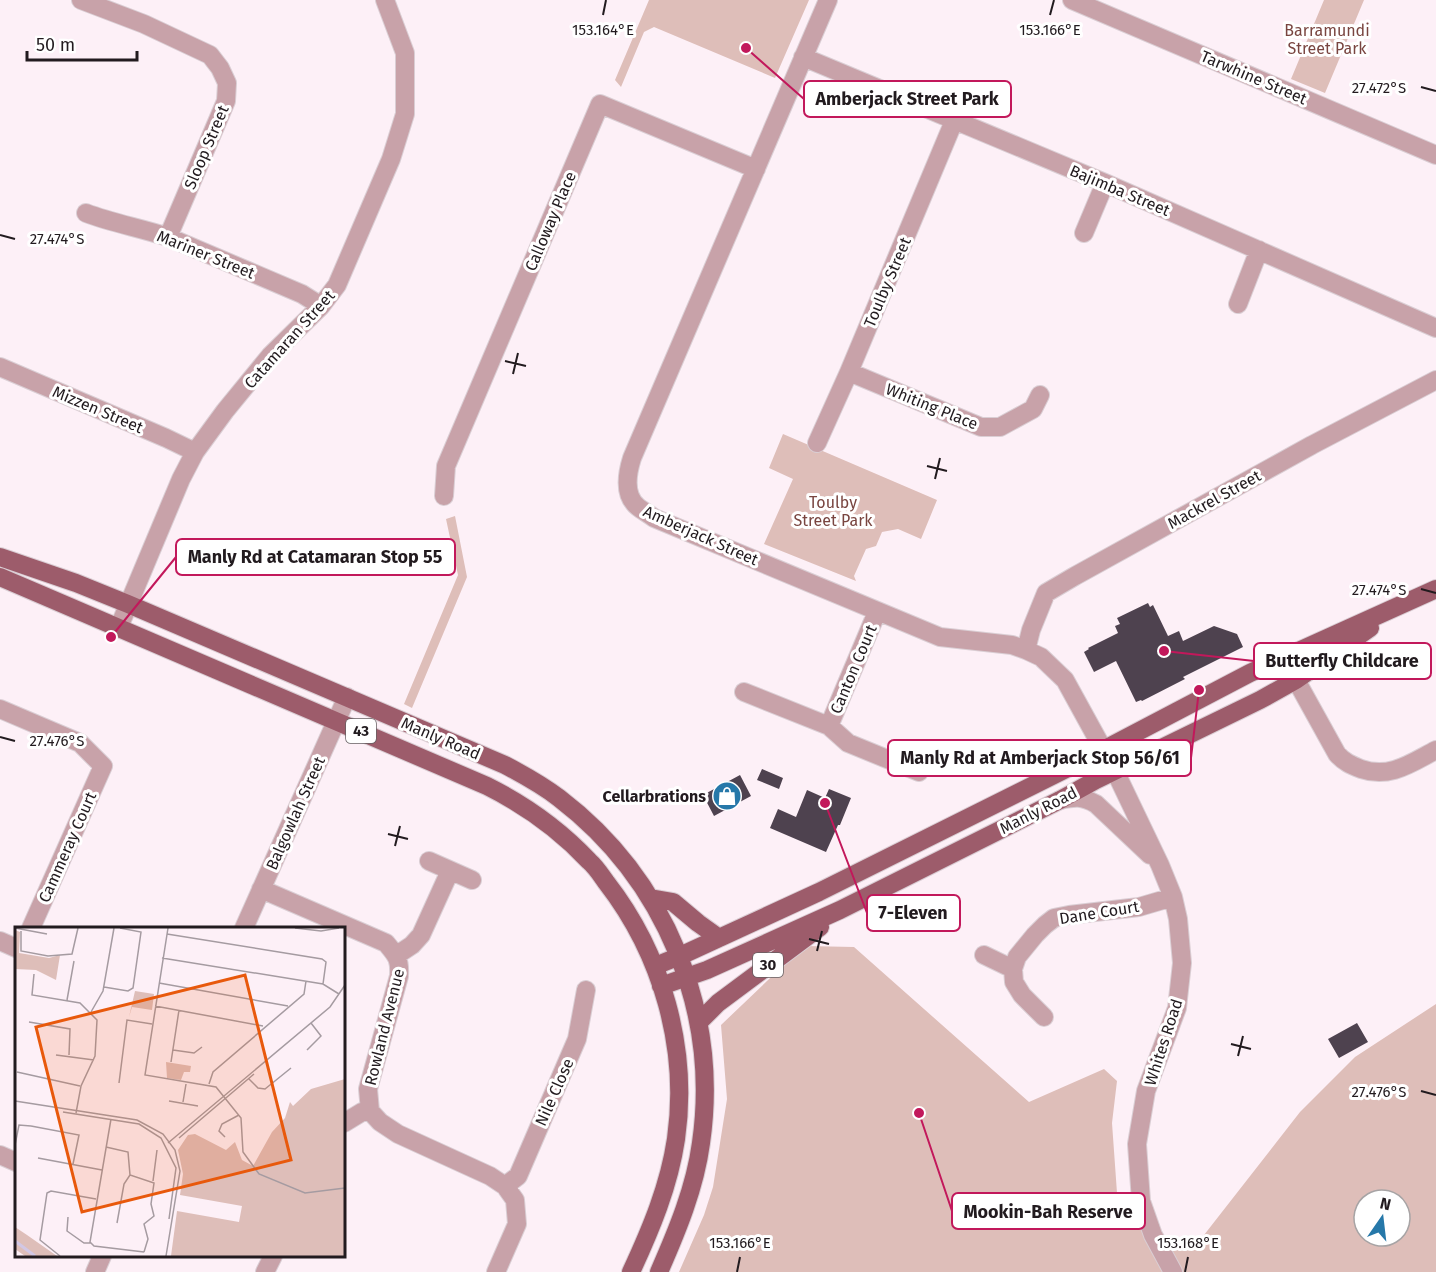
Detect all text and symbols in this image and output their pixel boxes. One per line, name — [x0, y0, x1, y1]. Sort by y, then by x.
text: 153.164°E — [572, 21, 634, 39]
text: 153.166°E — [1019, 21, 1081, 39]
park label: Barramundi Street Park — [1284, 21, 1370, 58]
scale bar — [27, 24, 136, 62]
text: 50 m — [36, 34, 75, 56]
street label: Tarwhine Street — [1198, 47, 1310, 108]
text: 27.472°S — [1352, 79, 1406, 97]
callout: Amberjack Street Park — [804, 81, 1011, 117]
text: Amberjack Street Park — [814, 88, 1000, 110]
street label: Sloop Street — [180, 102, 233, 192]
street label: Bajimba Street — [1067, 161, 1173, 220]
street label: Calloway Place — [521, 169, 580, 274]
street label: Mariner Street — [154, 226, 258, 283]
text: 27.474°S — [30, 230, 84, 248]
street label: Toulby Street — [860, 234, 915, 330]
street label: Catamaran Street — [240, 286, 339, 392]
street label: Whiting Place — [883, 379, 981, 434]
street label: Mizzen Street — [50, 382, 146, 437]
street label: Mackrel Street — [1164, 466, 1264, 533]
park label: Toulby Street Park — [793, 493, 873, 530]
street label: Amberjack Street — [640, 502, 761, 569]
callout: Manly Rd at Catamaran Stop 55 — [176, 539, 455, 575]
text: Manly Rd at Catamaran Stop 55 — [188, 546, 443, 568]
text: 27.474°S — [1352, 581, 1406, 599]
street label: Canton Court — [826, 622, 881, 716]
callout: Butterfly Childcare — [1254, 643, 1431, 679]
text: Butterfly Childcare — [1265, 650, 1419, 672]
street label: Manly Road — [398, 713, 483, 764]
road number: 43 — [346, 719, 376, 743]
text: 27.476°S — [30, 732, 84, 750]
callout: Manly Rd at Amberjack Stop 56/61 — [888, 740, 1191, 776]
text: Manly Rd at Amberjack Stop 56/61 — [900, 747, 1180, 769]
street label: Balgowlah Street — [262, 753, 329, 873]
shop icon: Cellarbrations — [711, 780, 743, 812]
street label: Manly Road — [996, 783, 1080, 838]
place label: Cellarbrations — [603, 787, 706, 806]
street label: Cammeray Court — [35, 789, 100, 905]
callout: 7-Eleven — [867, 895, 960, 931]
street label: Dane Court — [1058, 897, 1141, 928]
text: 7-Eleven — [878, 902, 948, 924]
inset map — [15, 927, 345, 1257]
road number: 30 — [753, 953, 783, 977]
street label: Rowland Avenue — [361, 967, 408, 1088]
street label: Whites Road — [1141, 996, 1186, 1088]
street label: Nile Close — [531, 1055, 578, 1129]
text: 27.476°S — [1352, 1083, 1406, 1101]
north arrow — [1352, 1188, 1412, 1248]
callout: Mookin-Bah Reserve — [952, 1193, 1145, 1229]
text: N — [1378, 1193, 1393, 1214]
text: Mookin-Bah Reserve — [963, 1201, 1133, 1223]
text: 153.166°E — [709, 1234, 771, 1252]
text: 153.168°E — [1157, 1234, 1219, 1252]

